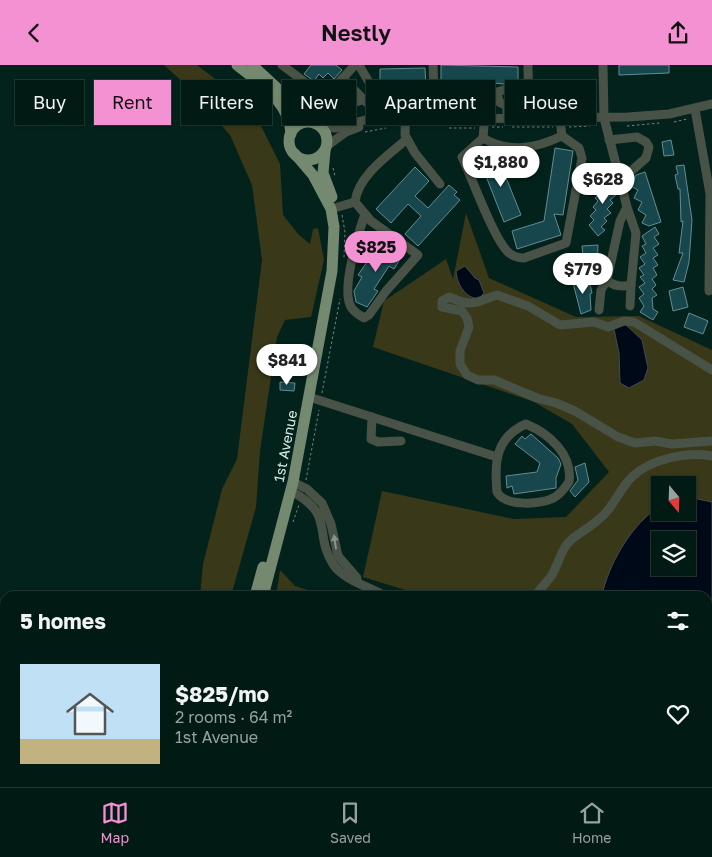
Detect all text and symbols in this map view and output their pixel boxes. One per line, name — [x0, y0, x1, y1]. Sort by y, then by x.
icon: back — [20, 19, 48, 47]
text: Nestly — [321, 19, 391, 46]
icon: share — [664, 19, 692, 47]
chip: Buy — [15, 80, 84, 125]
chip: Rent — [94, 80, 171, 125]
chip: Filters — [181, 80, 272, 125]
chip: New — [282, 80, 356, 125]
chip: Apartment — [366, 80, 495, 125]
chip: House — [505, 80, 596, 125]
pin: $1,880 — [460, 145, 542, 188]
text: $1,880 — [474, 152, 528, 172]
pin: $628 — [573, 163, 633, 205]
text: $628 — [583, 169, 623, 189]
pin: $825 — [346, 231, 406, 273]
text: $825 — [356, 237, 396, 257]
pin: $779 — [553, 253, 613, 295]
text: $779 — [564, 259, 602, 279]
pin: $841 — [257, 343, 317, 386]
text: $841 — [267, 350, 307, 370]
street label: 1st Avenue — [270, 409, 300, 483]
north arrow — [651, 476, 696, 521]
map controls — [651, 476, 696, 576]
button: layers — [651, 531, 696, 576]
one-way arrow — [331, 534, 339, 550]
icon: filters — [664, 607, 692, 635]
text: 5 homes — [20, 608, 106, 634]
text: $825/mo — [175, 681, 269, 707]
icon: home — [60, 684, 120, 744]
icon: heart — [664, 700, 692, 728]
text: 2 rooms · 64 m² — [175, 707, 292, 727]
text: 1st Avenue — [175, 727, 258, 747]
tab: Map — [100, 799, 129, 846]
tab: Saved — [330, 799, 371, 846]
tab: Home — [572, 799, 611, 846]

